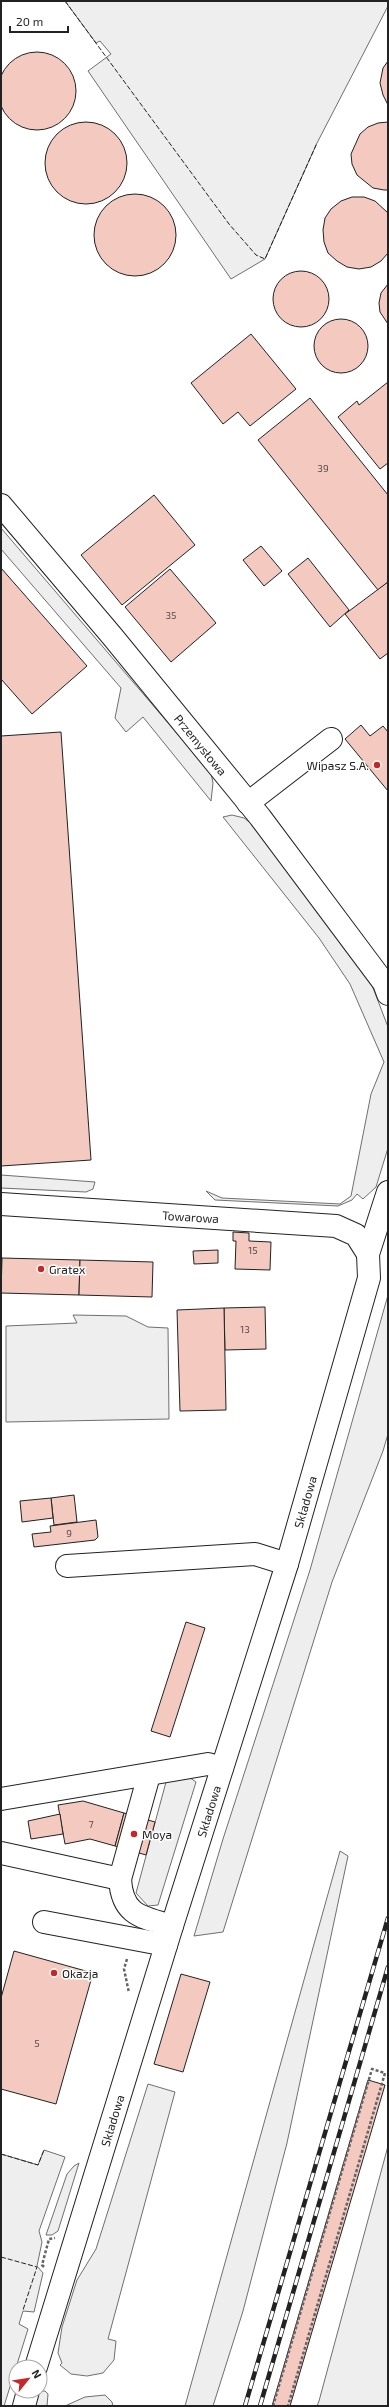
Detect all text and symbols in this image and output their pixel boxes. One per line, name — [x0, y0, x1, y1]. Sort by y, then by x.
scale bar — [10, 8, 68, 34]
text: 20 m — [16, 14, 43, 28]
house number: 39 — [317, 462, 329, 474]
house number: 35 — [166, 609, 176, 621]
street label: Przemysłowa — [172, 711, 230, 778]
place label: Wipasz S.A. — [307, 758, 369, 772]
marker: Wipasz S.A. — [372, 760, 382, 770]
street label: Towarowa — [162, 1208, 219, 1225]
house number: 15 — [248, 1244, 258, 1256]
place label: Gratex — [49, 1262, 86, 1276]
marker: Gratex — [36, 1264, 46, 1274]
house number: 13 — [240, 1323, 250, 1335]
street label: Składowa — [291, 1474, 319, 1529]
house number: 9 — [66, 1527, 72, 1539]
street label: Składowa — [194, 1784, 223, 1839]
house number: 7 — [88, 1818, 94, 1830]
place label: Moya — [142, 1827, 172, 1841]
marker: Moya — [129, 1829, 139, 1839]
place label: Okazja — [62, 1966, 98, 1981]
marker: Okazja — [49, 1968, 59, 1978]
house number: 5 — [34, 2037, 40, 2049]
street label: Składowa — [97, 2093, 127, 2148]
north arrow — [8, 2359, 48, 2399]
text: N — [29, 2367, 45, 2380]

